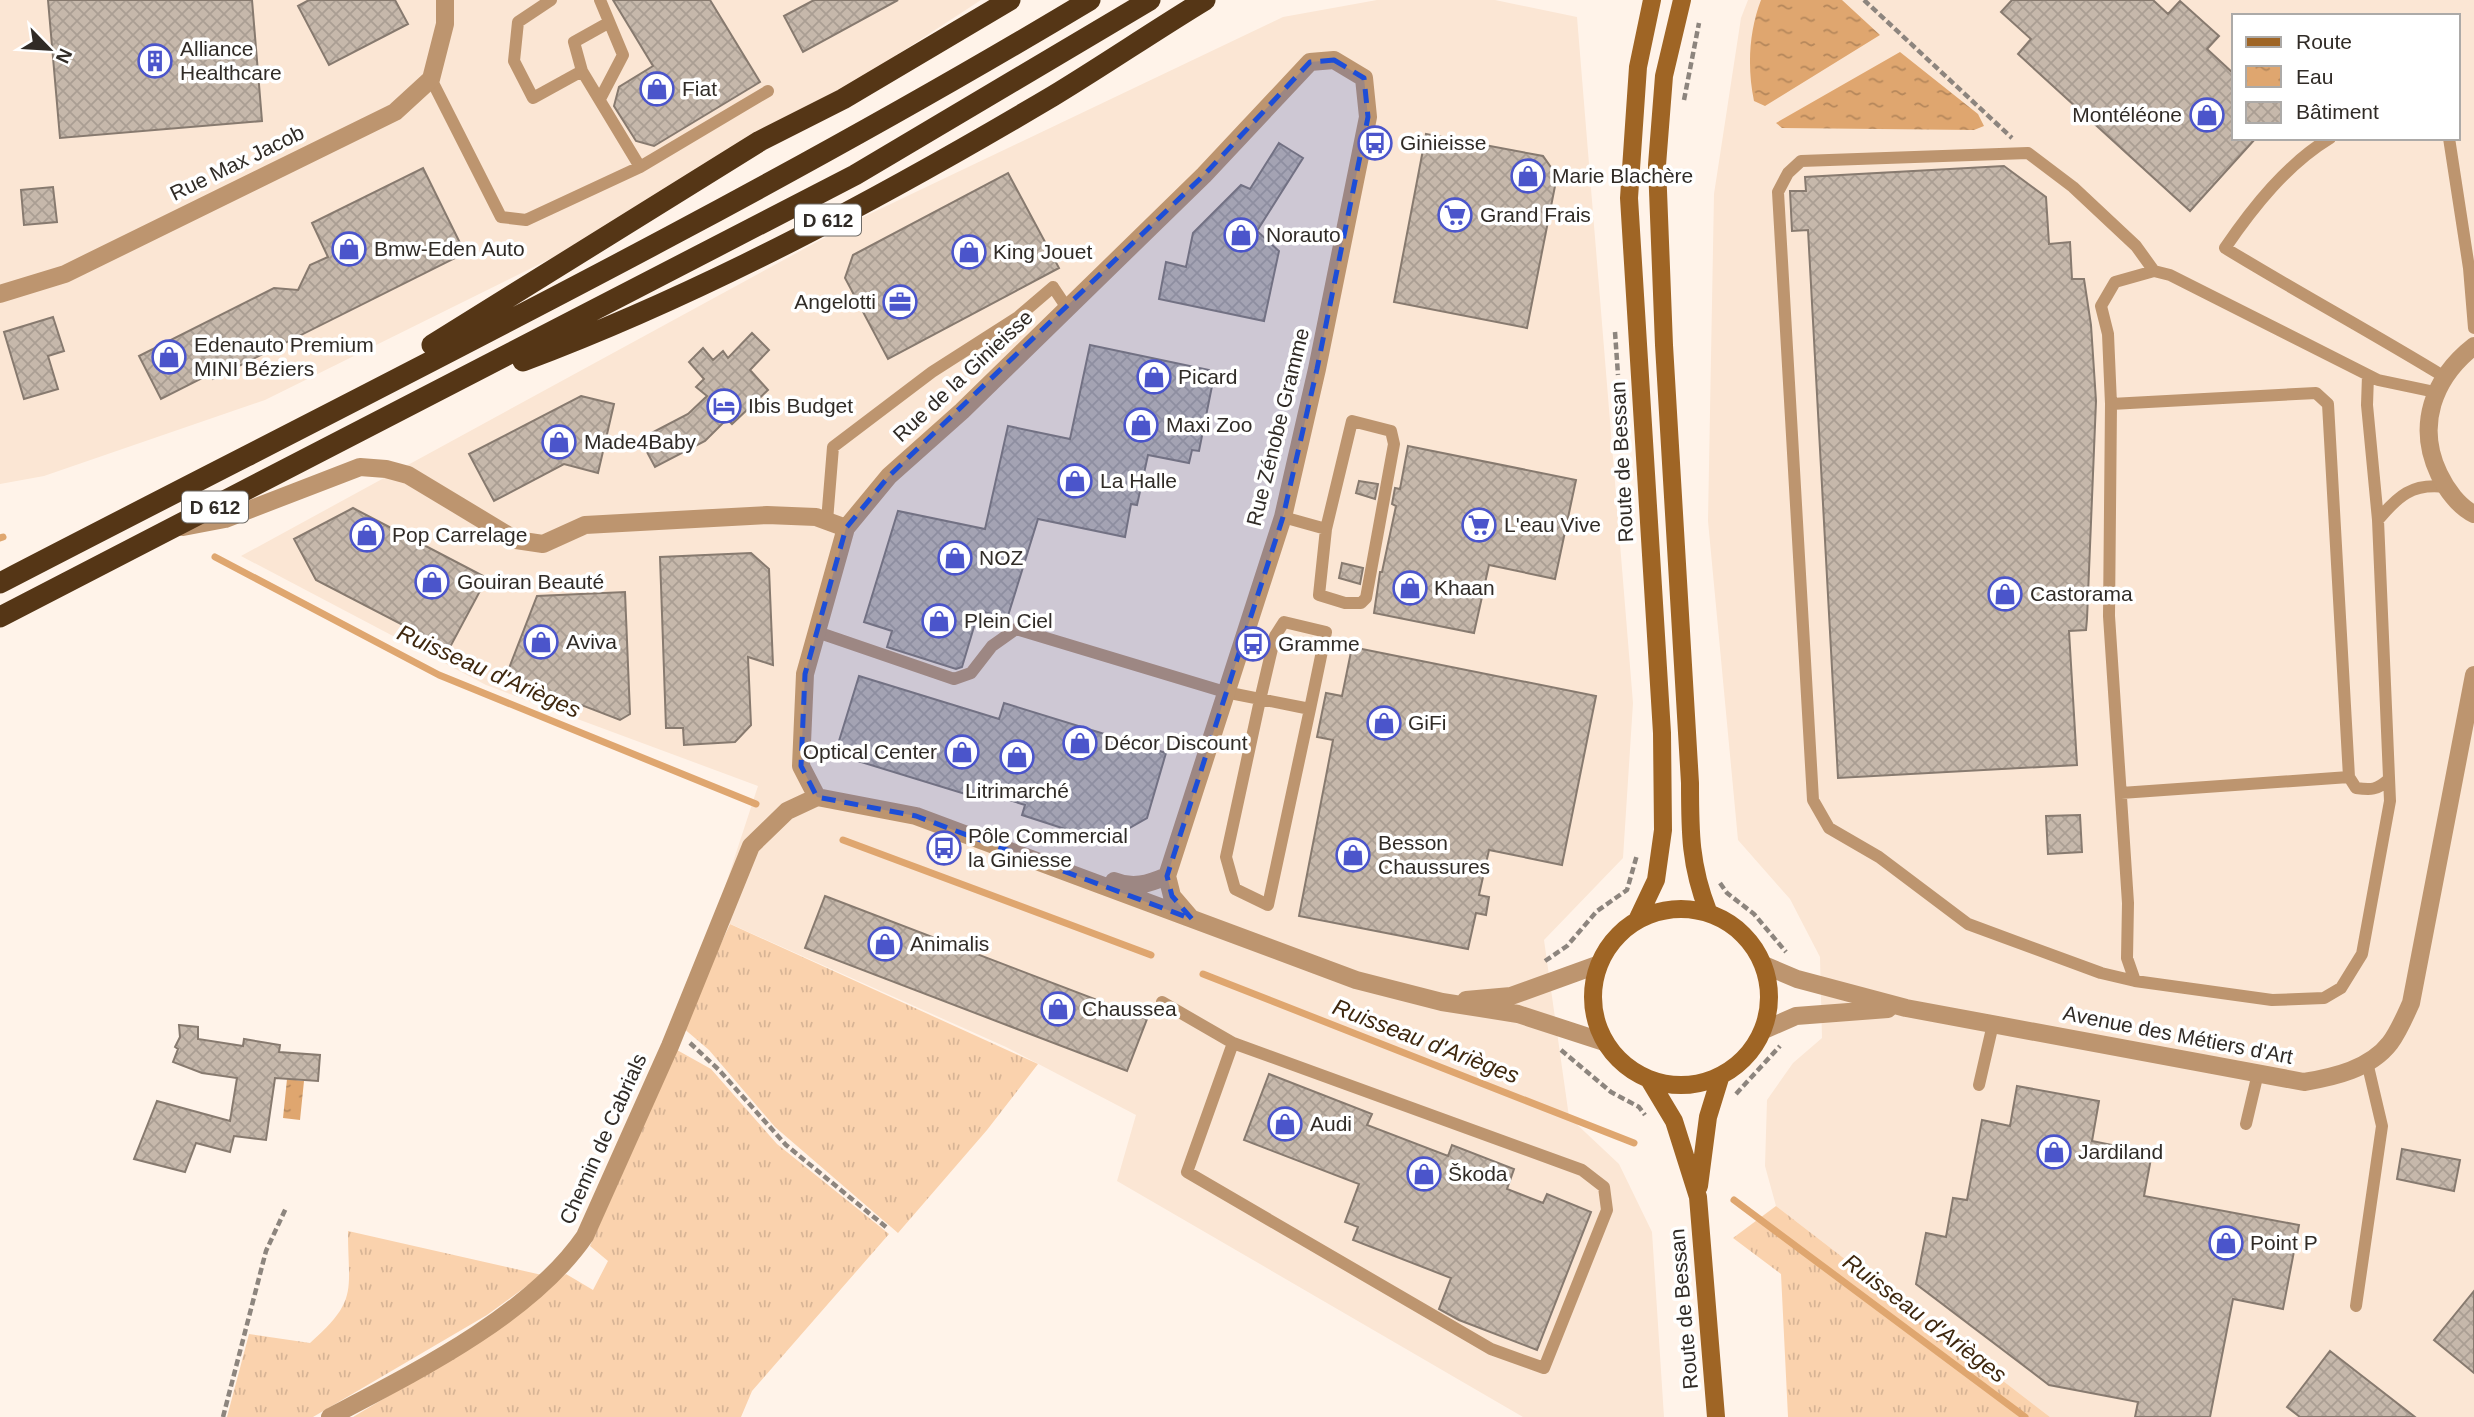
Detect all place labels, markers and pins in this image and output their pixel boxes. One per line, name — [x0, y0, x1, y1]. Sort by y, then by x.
place label: Alliance Healthcare — [180, 37, 282, 84]
building icon: Alliance Healthcare — [136, 42, 174, 80]
shop icon: Fiat — [638, 70, 676, 108]
place label: Fiat — [682, 77, 717, 100]
shop icon: Montéléone — [2188, 96, 2226, 134]
place label: Montéléone — [2072, 103, 2182, 126]
bus stop icon: Ginieisse — [1356, 124, 1394, 162]
place label: Ginieisse — [1400, 131, 1486, 154]
shop icon: Marie Blachère — [1509, 157, 1547, 195]
place label: Marie Blachère — [1552, 164, 1693, 187]
supermarket icon: Grand Frais — [1436, 196, 1474, 234]
place label: Grand Frais — [1480, 203, 1591, 226]
shop icon: Norauto — [1222, 216, 1260, 254]
place label: Norauto — [1266, 223, 1341, 246]
shop icon: Bmw-Eden Auto — [330, 230, 368, 268]
shop icon: King Jouet — [950, 233, 988, 271]
place label: Bmw-Eden Auto — [374, 237, 525, 260]
place label: King Jouet — [993, 240, 1092, 263]
office icon: Angelotti — [881, 283, 919, 321]
place label: Angelotti — [794, 290, 876, 313]
place label: Edenauto Premium MINI Béziers — [194, 333, 374, 380]
shop icon: Edenauto Premium MINI Béziers — [150, 338, 188, 376]
shop icon: Picard — [1135, 358, 1173, 396]
place label: Picard — [1178, 365, 1238, 388]
hotel icon: Ibis Budget — [705, 387, 743, 425]
place label: Ibis Budget — [748, 394, 853, 417]
shop icon: Maxi Zoo — [1122, 406, 1160, 444]
place label: Maxi Zoo — [1166, 413, 1252, 436]
shop icon: Made4Baby — [540, 423, 578, 461]
place label: Made4Baby — [584, 430, 697, 453]
shop icon: La Halle — [1056, 462, 1094, 500]
place label: La Halle — [1100, 469, 1177, 492]
supermarket icon: L'eau Vive — [1460, 506, 1498, 544]
place label: L'eau Vive — [1504, 513, 1601, 536]
shop icon: Pop Carrelage — [348, 516, 386, 554]
place label: Pop Carrelage — [392, 523, 527, 546]
shop icon: NOZ — [936, 539, 974, 577]
place label: NOZ — [979, 546, 1024, 569]
shop icon: Gouiran Beauté — [413, 563, 451, 601]
shop icon: Khaan — [1391, 569, 1429, 607]
place label: Gouiran Beauté — [457, 570, 604, 593]
shop icon: Castorama — [1986, 575, 2024, 613]
place label: Khaan — [1434, 576, 1495, 599]
place label: Castorama — [2030, 582, 2133, 605]
shop icon: Plein Ciel — [920, 602, 958, 640]
place label: Plein Ciel — [964, 609, 1053, 632]
shop icon: Aviva — [522, 623, 560, 661]
bus stop icon: Gramme — [1234, 625, 1272, 663]
place label: Aviva — [566, 630, 617, 653]
place label: Gramme — [1278, 632, 1360, 655]
shop icon: GiFi — [1365, 704, 1403, 742]
place label: GiFi — [1408, 711, 1447, 734]
shop icon: Décor Discount — [1061, 724, 1099, 762]
place label: Décor Discount — [1104, 731, 1248, 754]
shop icon: Optical Center — [943, 733, 981, 771]
shop icon: Litrimarché — [998, 738, 1036, 776]
place label: Optical Center — [803, 740, 937, 763]
place label: Litrimarché — [965, 779, 1069, 802]
place label: Pôle Commercial la Giniesse — [968, 824, 1128, 871]
bus stop icon: Pôle Commercial la Giniesse — [925, 829, 963, 867]
place label: Besson Chaussures — [1378, 831, 1490, 878]
shop icon: Besson Chaussures — [1334, 836, 1372, 874]
shop icon: Animalis — [866, 925, 904, 963]
place label: Animalis — [910, 932, 989, 955]
shop icon: Chaussea — [1039, 990, 1077, 1028]
place label: Chaussea — [1082, 997, 1177, 1020]
shop icon: Audi — [1266, 1105, 1304, 1143]
place label: Audi — [1310, 1112, 1352, 1135]
shop icon: Jardiland — [2035, 1133, 2073, 1171]
place label: Jardiland — [2078, 1140, 2163, 1163]
shop icon: Škoda — [1405, 1155, 1443, 1193]
place label: Škoda — [1448, 1162, 1508, 1185]
shop icon: Point P — [2207, 1224, 2245, 1262]
place label: Point P — [2250, 1231, 2318, 1254]

